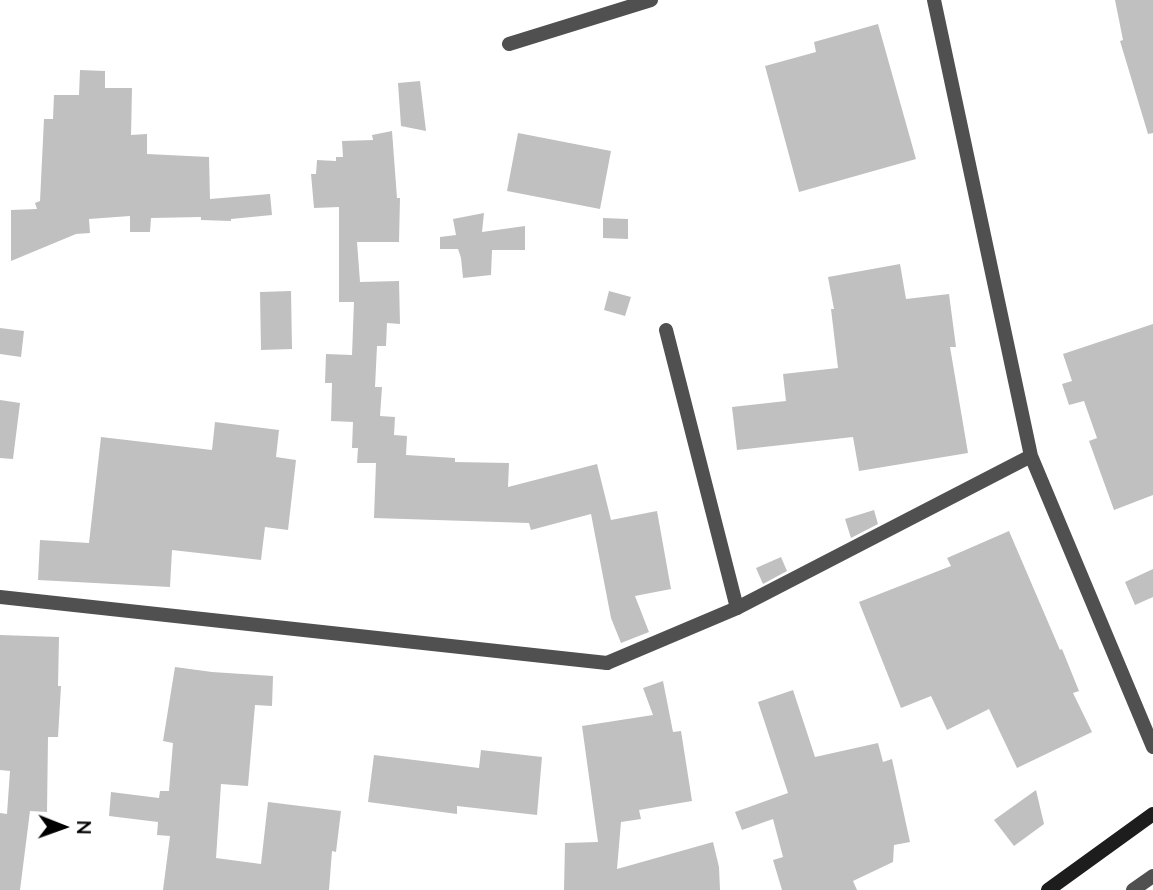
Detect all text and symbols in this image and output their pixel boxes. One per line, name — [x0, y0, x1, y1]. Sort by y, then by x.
north arrow — [28, 792, 98, 862]
text: N — [73, 820, 96, 835]

